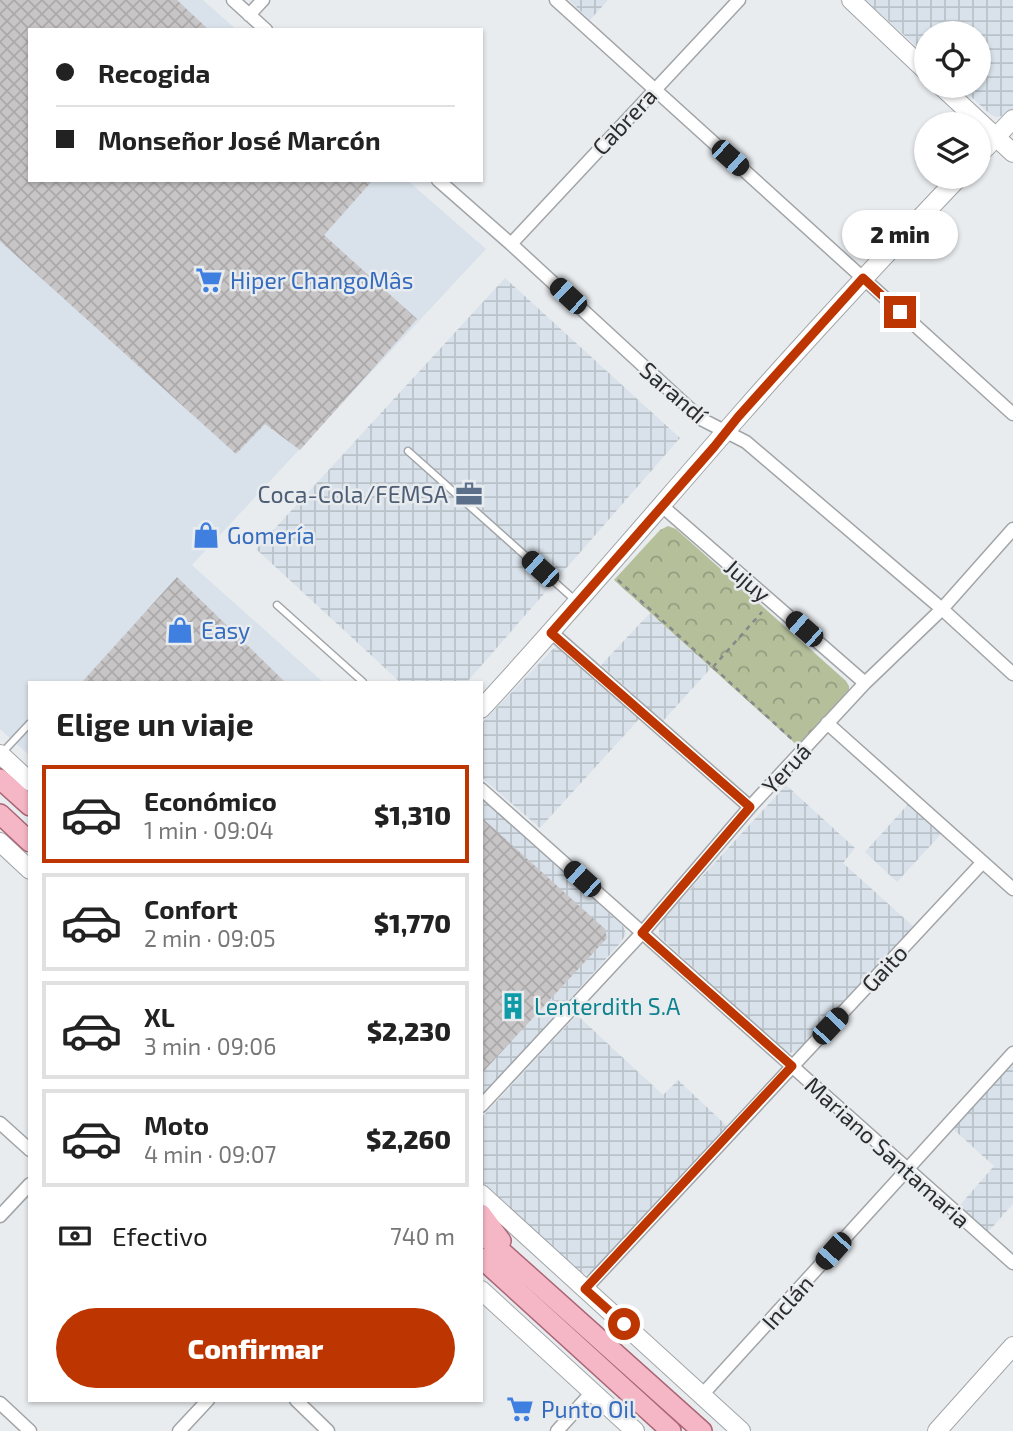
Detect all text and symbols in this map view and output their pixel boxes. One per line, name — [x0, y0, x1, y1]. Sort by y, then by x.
map controls — [914, 21, 991, 189]
button: locate — [914, 21, 991, 98]
text: Recogida — [98, 57, 210, 88]
street label: Cabrera — [586, 81, 662, 161]
button: layers — [914, 112, 991, 189]
text: Monseñor José Marcón — [98, 124, 381, 155]
car — [708, 136, 753, 180]
callout: 2 min — [842, 210, 958, 260]
text: 2 min — [870, 220, 930, 248]
supermarket icon: Hiper ChangoMâs — [194, 265, 224, 295]
place label: Hiper ChangoMâs — [230, 266, 413, 294]
car — [546, 274, 591, 318]
route end — [884, 296, 916, 328]
street label: Sarandí — [635, 355, 714, 430]
office icon: Coca-Cola/FEMSA — [454, 479, 484, 509]
place label: Coca-Cola/FEMSA — [257, 480, 449, 508]
shop icon: Gomería — [191, 520, 221, 550]
place label: Gomería — [227, 521, 315, 549]
car — [518, 547, 563, 591]
street label: Jujuy — [719, 552, 777, 608]
car — [782, 607, 827, 651]
shop icon: Easy — [165, 615, 195, 645]
place label: Easy — [201, 616, 250, 644]
text: Elige un viaje — [56, 704, 254, 742]
street label: Yeruá — [756, 737, 816, 799]
icon: car — [60, 783, 123, 846]
text: Económico — [144, 785, 277, 816]
text: $1,310 — [374, 799, 451, 830]
text: 1 min · 09:04 — [144, 816, 274, 844]
car — [560, 857, 605, 901]
icon: car — [60, 891, 123, 954]
text: Confort — [144, 893, 238, 924]
text: $1,770 — [374, 907, 451, 938]
text: 2 min · 09:05 — [144, 924, 276, 952]
street label: Gaito — [855, 938, 913, 998]
building icon: Lenterdith S.A — [498, 991, 528, 1021]
place label: Lenterdith S.A — [534, 992, 681, 1020]
icon: car — [60, 999, 123, 1062]
text: XL — [144, 1001, 175, 1032]
car — [808, 1003, 853, 1049]
text: $2,230 — [367, 1015, 451, 1046]
text: 3 min · 09:06 — [144, 1032, 276, 1060]
street label: Mariano Santamaria — [800, 1070, 976, 1234]
icon: car — [60, 1107, 123, 1170]
text: Moto — [144, 1109, 209, 1140]
text: $2,260 — [366, 1123, 451, 1154]
text: 4 min · 09:07 — [144, 1140, 276, 1168]
icon: cash — [56, 1217, 94, 1255]
text: Efectivo — [112, 1220, 208, 1251]
text: 740 m — [390, 1222, 455, 1250]
car — [812, 1228, 855, 1274]
street label: Inclán — [755, 1269, 819, 1335]
button: Confirmar — [56, 1308, 455, 1388]
route start — [608, 1308, 640, 1340]
supermarket icon: Punto Oil — [505, 1394, 535, 1424]
place label: Punto Oil — [541, 1395, 636, 1423]

